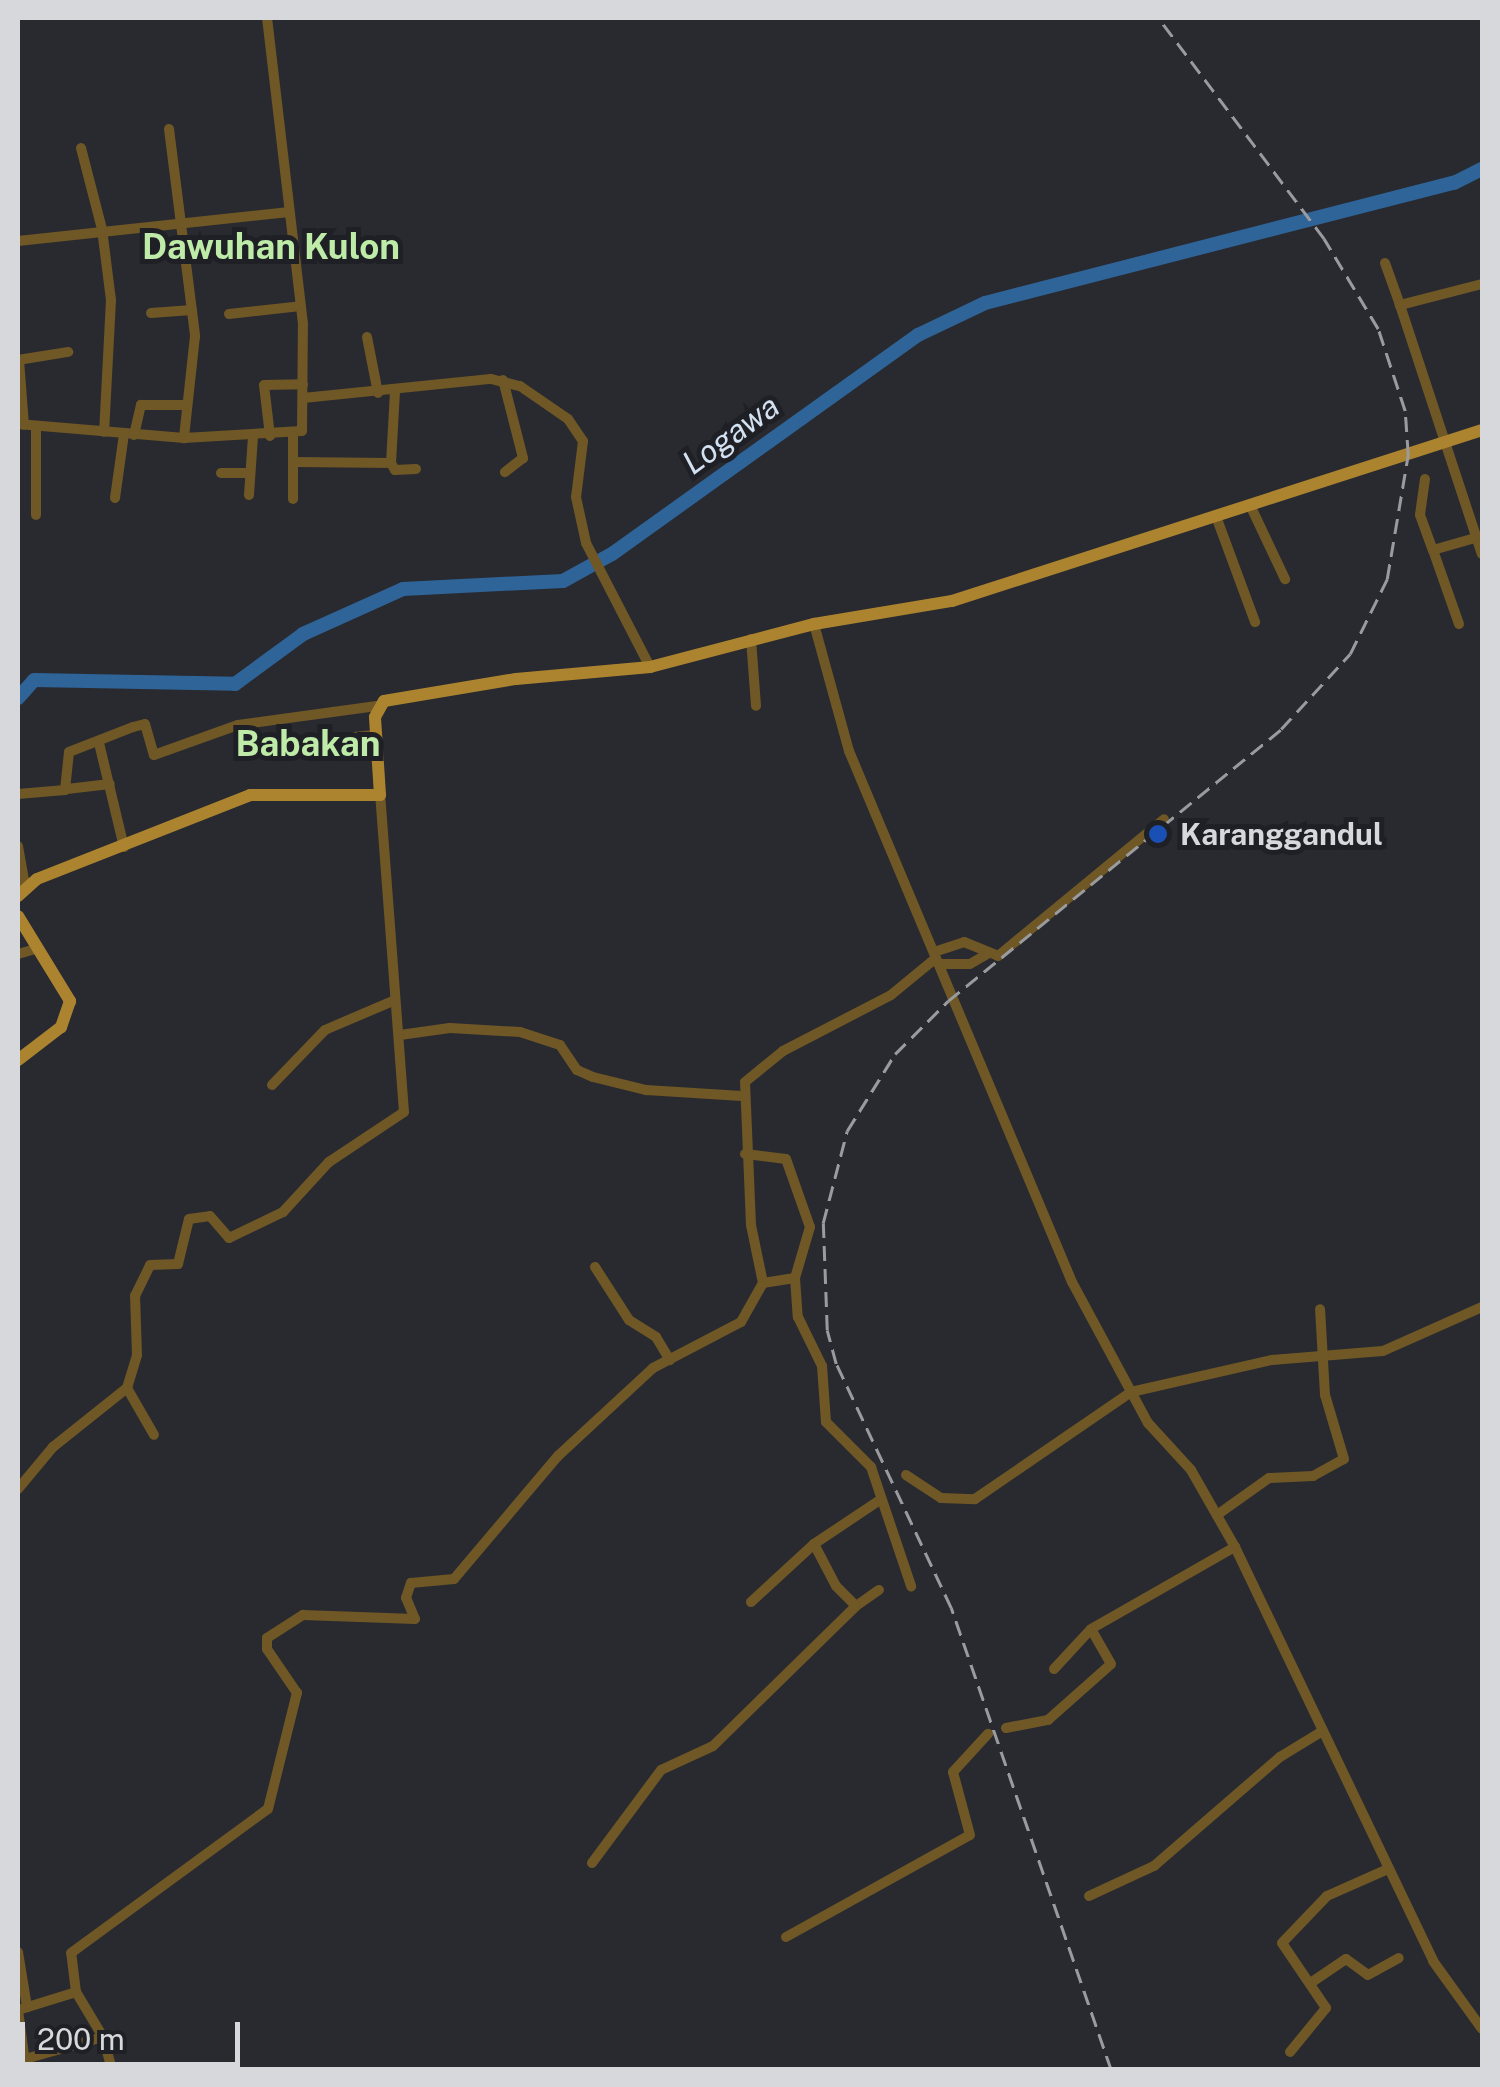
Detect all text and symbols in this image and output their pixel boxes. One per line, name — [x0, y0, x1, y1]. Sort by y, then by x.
district label: Dawuhan Kulon — [142, 226, 400, 268]
water label: Logawa — [675, 387, 787, 483]
district label: Babakan — [235, 723, 381, 765]
place label: Karanggandul — [1180, 816, 1383, 852]
marker: Karanggandul — [1145, 821, 1171, 847]
scale bar — [25, 2002, 245, 2064]
text: 200 m — [37, 2021, 125, 2057]

